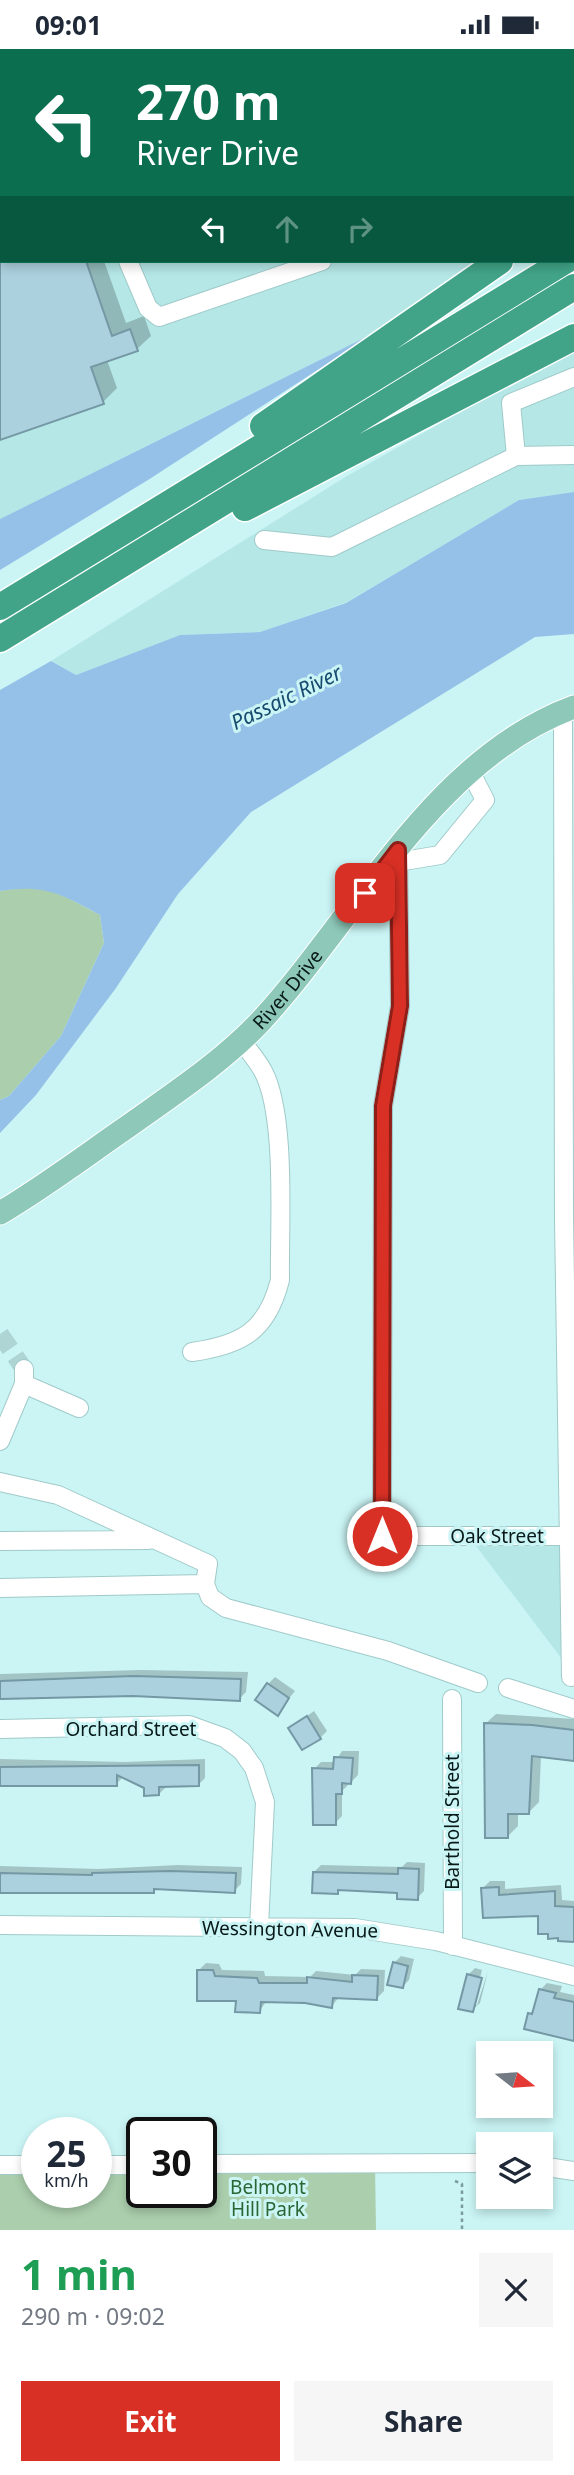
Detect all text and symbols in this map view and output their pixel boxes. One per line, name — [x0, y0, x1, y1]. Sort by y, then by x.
text: 09:01 — [35, 7, 102, 43]
text: 270 m — [136, 68, 281, 134]
icon: left — [21, 77, 112, 168]
text: River Drive — [136, 131, 299, 174]
icon: left — [195, 210, 233, 248]
icon: ahead — [268, 210, 306, 248]
icon: right — [341, 210, 379, 248]
water label: Passaic River — [226, 657, 348, 736]
pin — [335, 863, 395, 923]
icon: arrive — [346, 874, 384, 912]
street label: River Drive — [247, 944, 328, 1035]
position arrow — [345, 1499, 419, 1573]
street label: Oak Street — [450, 1523, 544, 1549]
street label: Orchard Street — [66, 1716, 197, 1742]
street label: Barthold Street — [439, 1754, 465, 1890]
street label: Wessington Avenue — [202, 1914, 378, 1944]
north arrow — [476, 2041, 553, 2117]
map controls — [476, 2041, 553, 2209]
speed limit sign: 30 — [126, 2117, 217, 2208]
text: 25 — [46, 2130, 87, 2177]
button: layers — [476, 2132, 553, 2209]
text: km/h — [44, 2168, 89, 2192]
park label: Belmont Hill Park — [230, 2174, 306, 2222]
text: 1 min — [21, 2245, 137, 2302]
button: close — [479, 2253, 553, 2327]
text: 290 m · 09:02 — [21, 2300, 165, 2332]
button: Exit — [21, 2381, 280, 2461]
button: Share — [294, 2381, 553, 2461]

